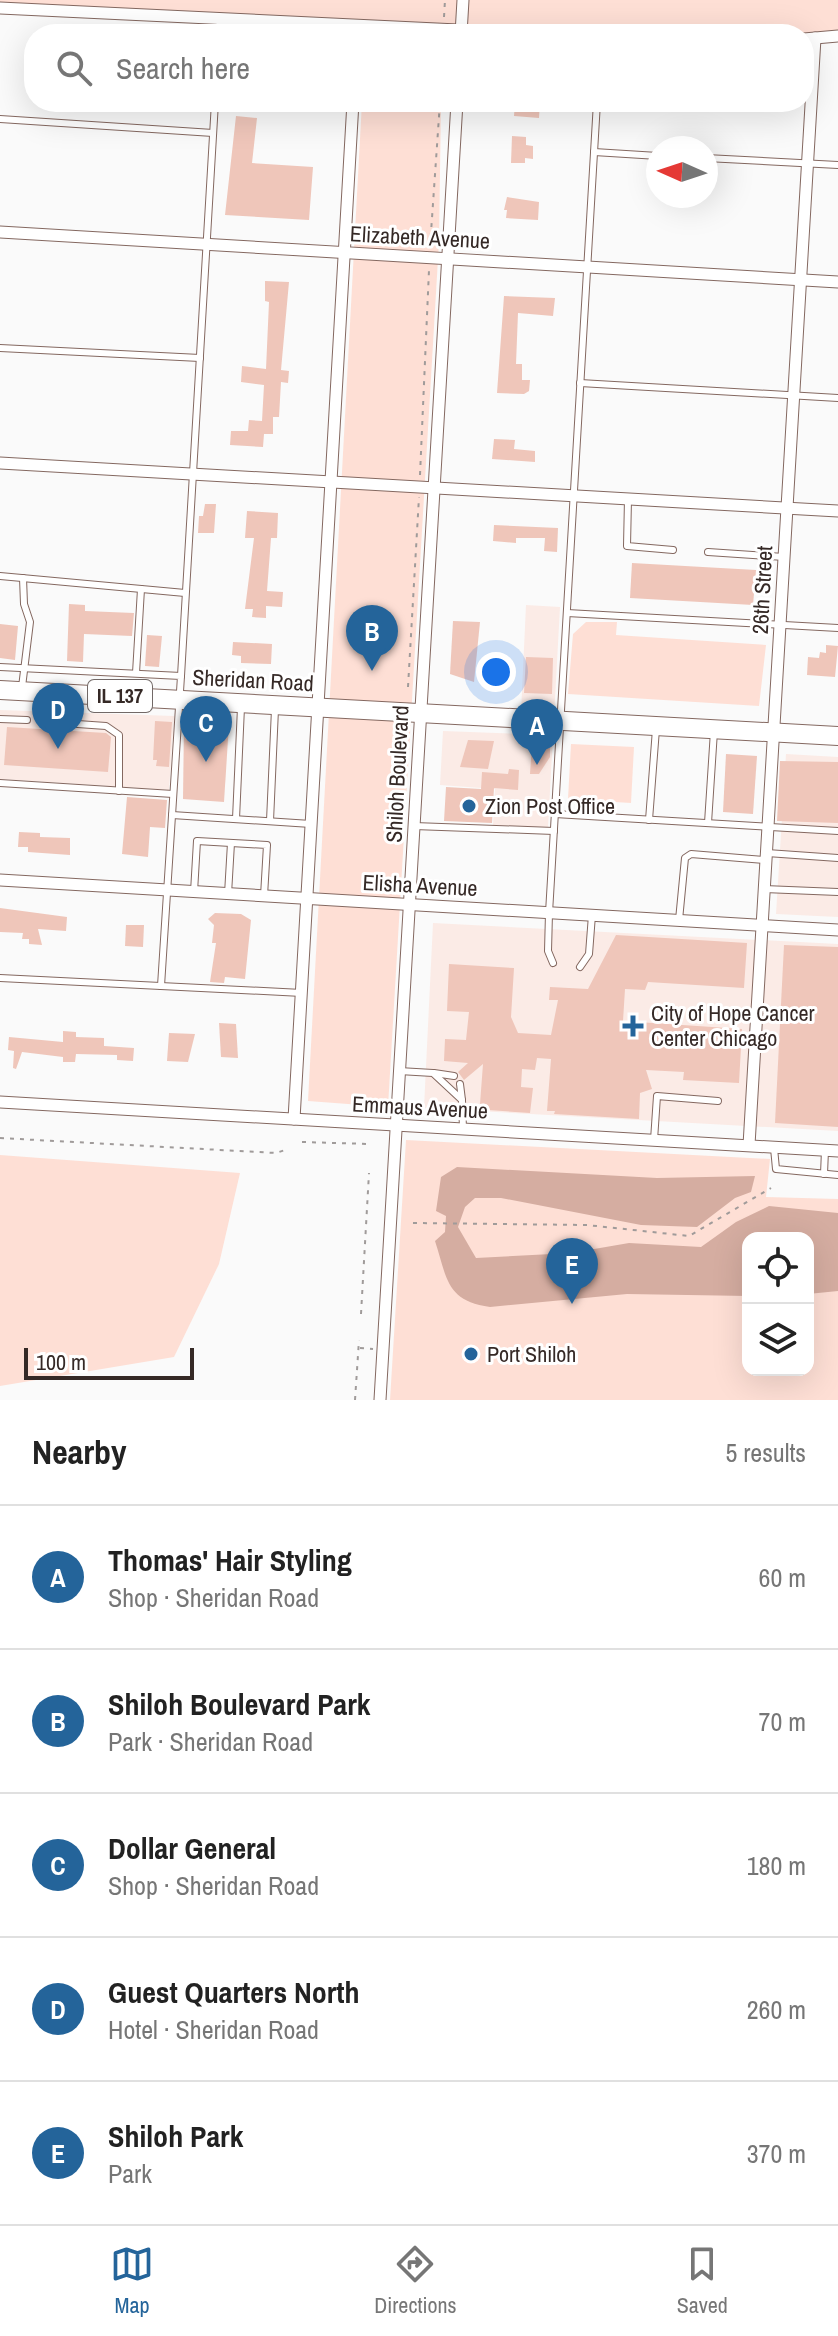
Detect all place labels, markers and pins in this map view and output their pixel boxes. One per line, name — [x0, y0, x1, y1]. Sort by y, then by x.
pin: B — [346, 605, 398, 671]
pin: D — [32, 683, 84, 749]
pin: C — [180, 696, 232, 762]
pin: A — [511, 699, 563, 765]
place label: Zion Post Office — [485, 791, 615, 821]
marker: Zion Post Office — [460, 797, 478, 815]
place label: City of Hope Cancer Center Chicago — [651, 998, 814, 1053]
marker: City of Hope Cancer Center Chicago — [622, 1015, 644, 1037]
pin: E — [546, 1238, 598, 1304]
place label: Port Shiloh — [487, 1339, 576, 1369]
marker: Port Shiloh — [462, 1345, 480, 1363]

